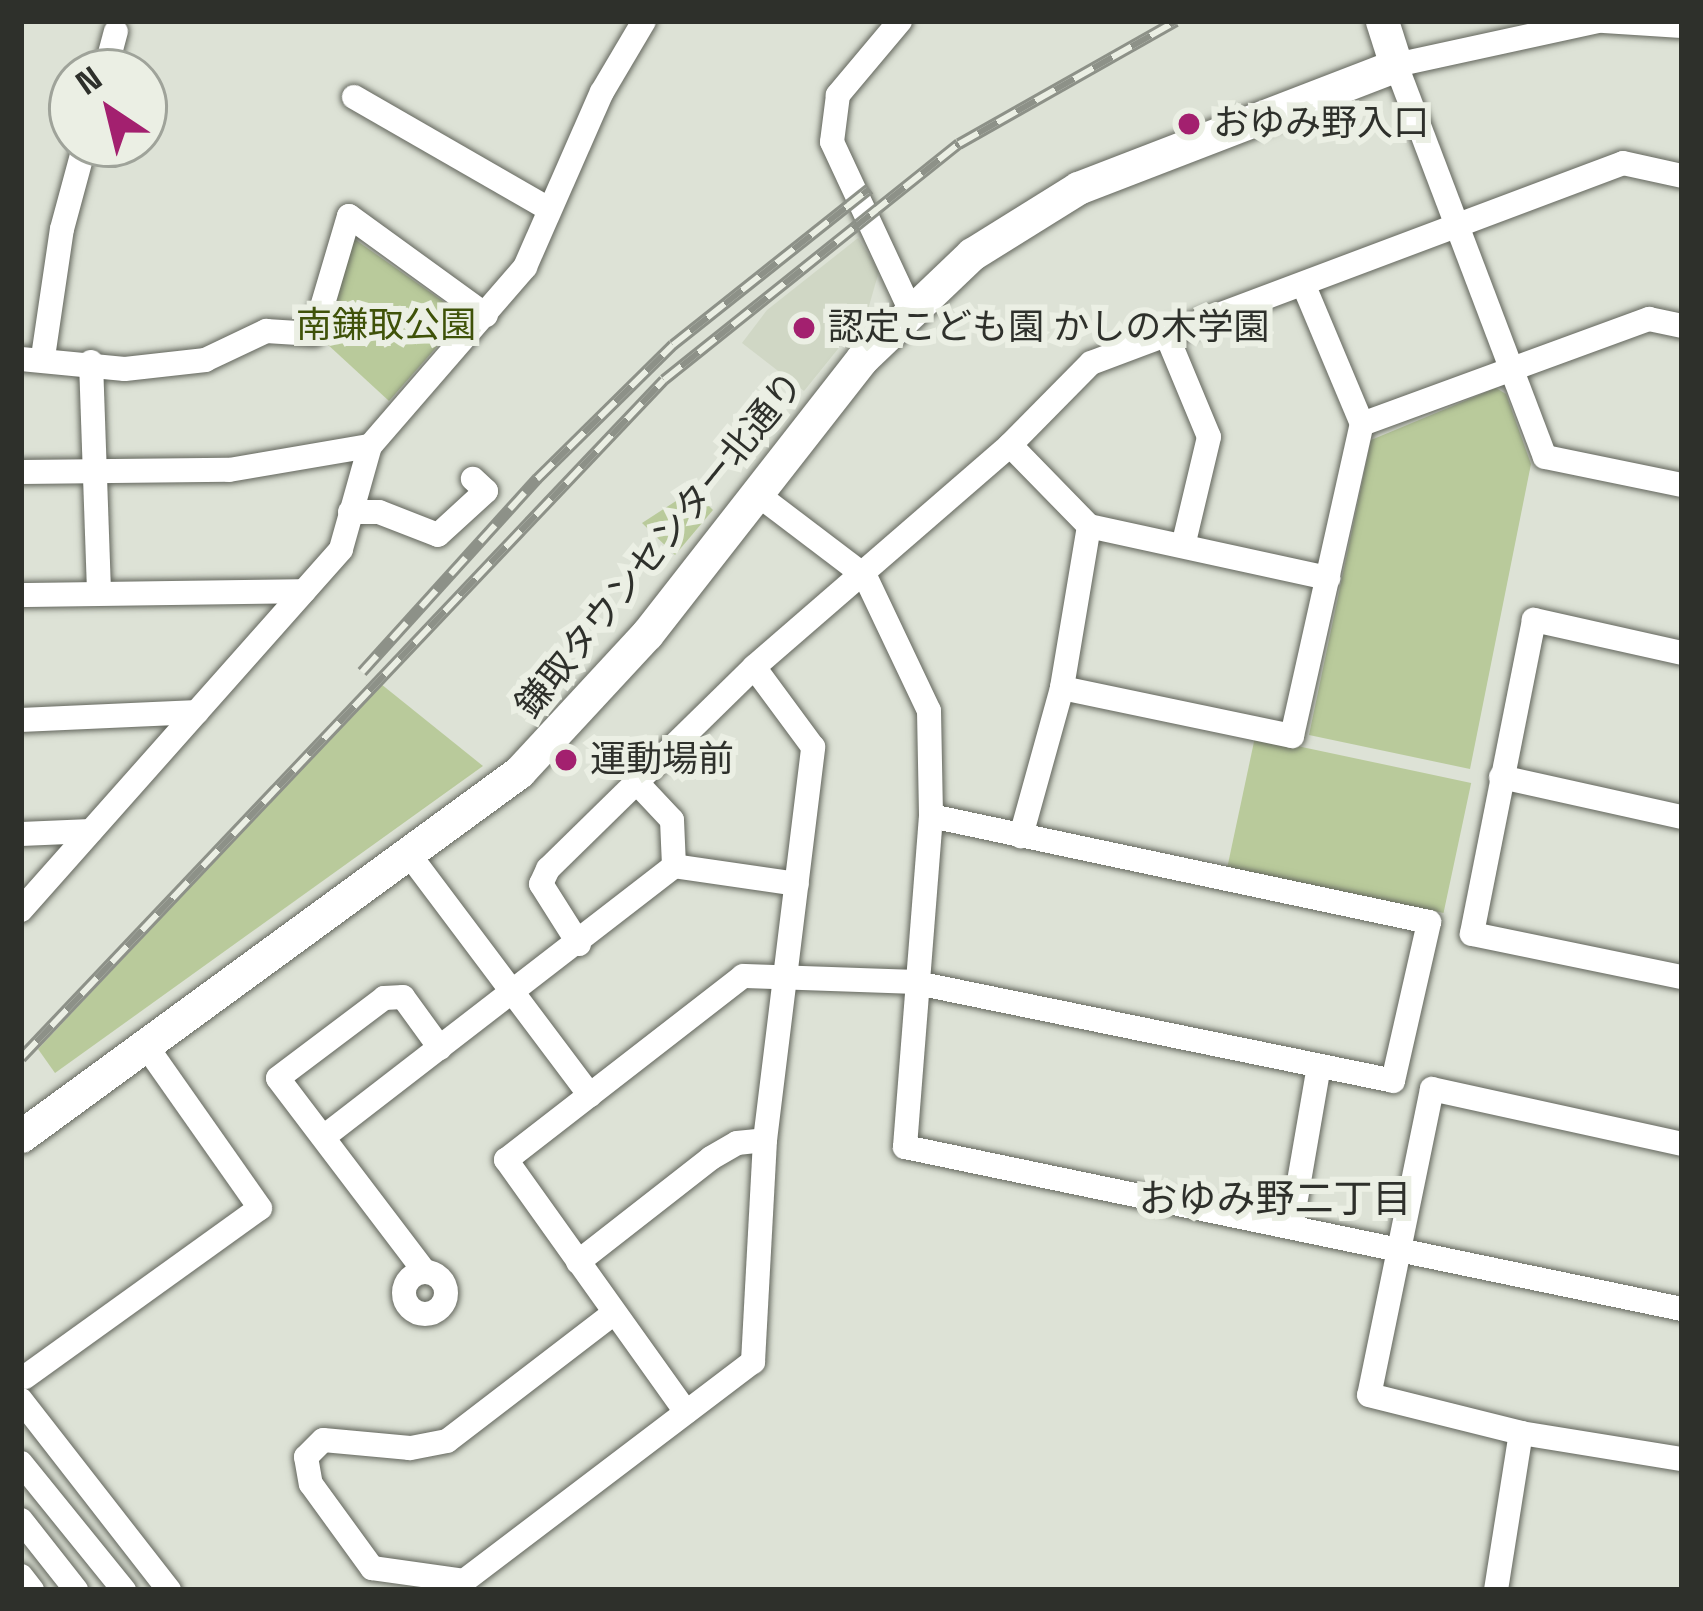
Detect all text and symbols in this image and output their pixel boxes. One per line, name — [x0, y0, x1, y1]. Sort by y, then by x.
north arrow — [48, 48, 168, 168]
text: N — [68, 57, 110, 105]
place label: おゆみ野入口 — [1213, 102, 1429, 146]
marker: おゆみ野入口 — [1176, 111, 1202, 137]
park label: 南鎌取公園 — [296, 304, 476, 348]
place label: 認定こども園 かしの木学園 — [828, 306, 1269, 350]
marker: 認定こども園 かしの木学園 — [791, 315, 817, 341]
street label: 鎌取タウンセンター北通り — [507, 364, 813, 726]
place label: 運動場前 — [590, 738, 734, 782]
marker: 運動場前 — [553, 747, 579, 773]
district label: おゆみ野二丁目 — [1139, 1176, 1411, 1222]

